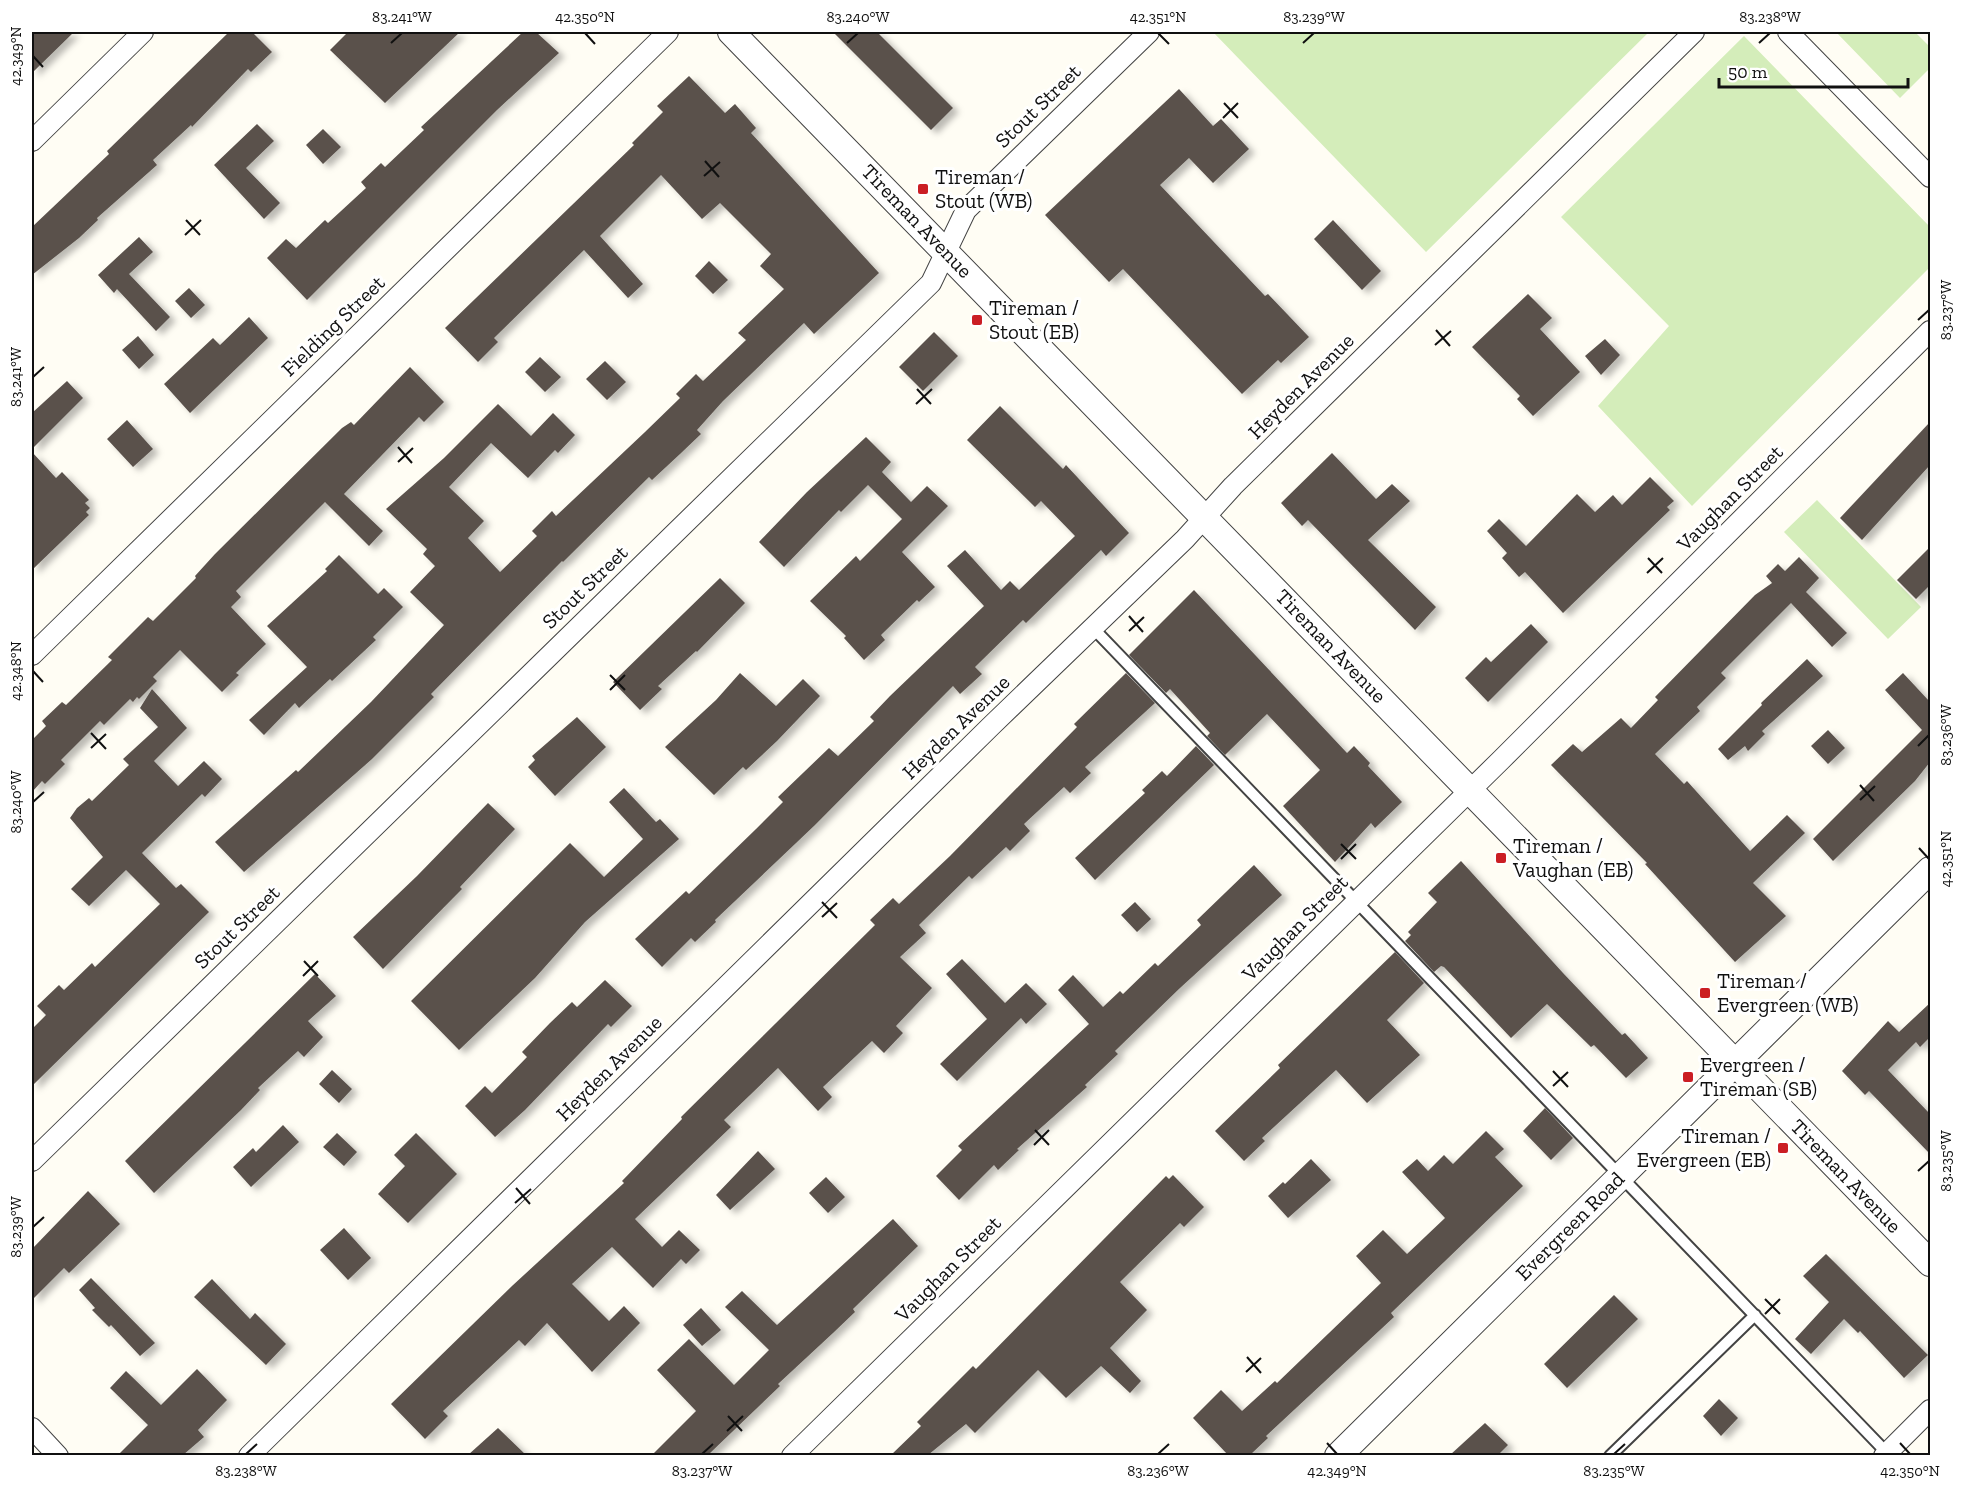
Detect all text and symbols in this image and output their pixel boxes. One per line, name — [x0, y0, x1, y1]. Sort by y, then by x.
text: 83.241°W — [372, 8, 432, 26]
text: 42.350°N — [555, 8, 615, 26]
text: 83.240°W — [827, 8, 889, 26]
text: 42.351°N — [1130, 8, 1186, 26]
text: 83.239°W — [1283, 8, 1345, 26]
text: 83.238°W — [1739, 8, 1801, 26]
text: 42.349°N — [7, 26, 25, 86]
scale bar — [1719, 51, 1908, 89]
street label: Stout Street — [990, 58, 1086, 153]
text: 50 m — [1728, 61, 1768, 83]
street label: Tireman Avenue — [857, 159, 978, 283]
place label: Tireman / Stout (WB) — [935, 164, 1032, 213]
marker: Tireman / Stout (WB) — [916, 182, 930, 196]
street label: Fielding Street — [276, 270, 390, 381]
text: 83.237°W — [1937, 280, 1955, 340]
place label: Tireman / Stout (EB) — [989, 295, 1079, 344]
marker: Tireman / Stout (EB) — [970, 313, 984, 327]
street label: Heyden Avenue — [1243, 327, 1359, 444]
text: 83.241°W — [7, 347, 25, 407]
street label: Vaughan Street — [1671, 439, 1788, 557]
street label: Stout Street — [537, 539, 633, 634]
street label: Tireman Avenue — [1271, 584, 1392, 708]
text: 42.348°N — [7, 641, 25, 701]
street label: Heyden Avenue — [897, 669, 1015, 784]
text: 83.236°W — [1937, 704, 1955, 766]
text: 83.240°W — [7, 771, 25, 833]
text: 42.351°N — [1937, 831, 1955, 887]
place label: Tireman / Vaughan (EB) — [1512, 833, 1633, 882]
marker: Tireman / Vaughan (EB) — [1494, 851, 1508, 865]
street label: Vaughan Street — [1236, 869, 1353, 987]
street label: Stout Street — [189, 879, 285, 974]
place label: Tireman / Evergreen (WB) — [1717, 968, 1858, 1017]
marker: Tireman / Evergreen (WB) — [1698, 986, 1712, 1000]
street label: Heyden Avenue — [551, 1009, 667, 1126]
place label: Evergreen / Tireman (SB) — [1700, 1052, 1817, 1101]
marker: Evergreen / Tireman (SB) — [1681, 1070, 1695, 1084]
street label: Tireman Avenue — [1786, 1114, 1907, 1238]
place label: Tireman / Evergreen (EB) — [1637, 1123, 1771, 1172]
text: 83.235°W — [1937, 1130, 1955, 1192]
marker: Tireman / Evergreen (EB) — [1776, 1141, 1790, 1155]
street label: Evergreen Road — [1510, 1166, 1630, 1285]
text: 83.239°W — [7, 1196, 25, 1258]
street label: Vaughan Street — [889, 1210, 1006, 1328]
text: 83.238°W — [215, 1462, 277, 1480]
text: 83.237°W — [672, 1462, 732, 1480]
text: 83.236°W — [1127, 1462, 1189, 1480]
text: 42.349°N — [1307, 1462, 1367, 1480]
text: 83.235°W — [1583, 1462, 1645, 1480]
text: 42.350°N — [1880, 1462, 1940, 1480]

